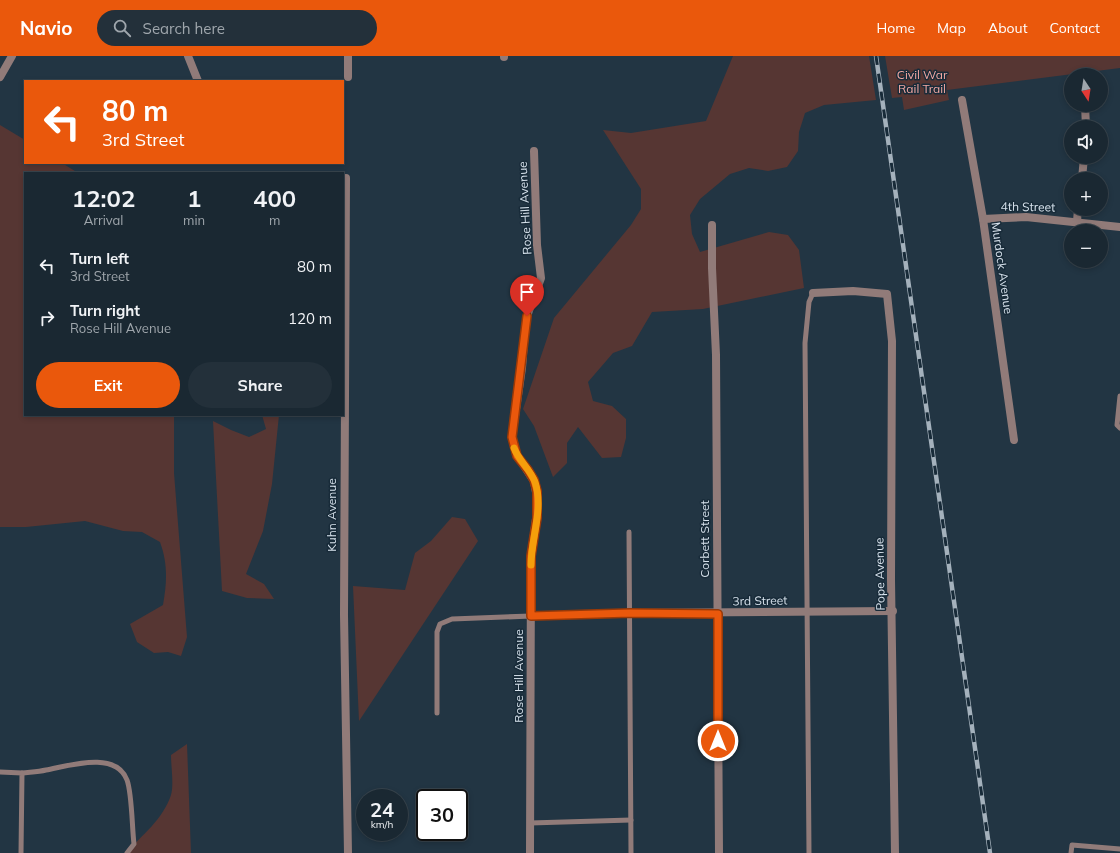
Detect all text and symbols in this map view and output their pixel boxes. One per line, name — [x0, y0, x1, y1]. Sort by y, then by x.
search box — [97, 10, 377, 46]
text: Navio — [20, 16, 73, 40]
icon: search — [111, 17, 133, 39]
text: Search here — [143, 19, 225, 38]
text: Home — [876, 19, 915, 37]
text: Map — [937, 19, 966, 37]
text: About — [988, 19, 1028, 37]
text: Contact — [1050, 19, 1100, 37]
park label: Civil War Rail Trail — [897, 67, 948, 96]
north arrow — [1064, 68, 1108, 112]
map controls — [1064, 68, 1108, 268]
text: 80 m — [102, 93, 168, 128]
icon: left — [36, 96, 88, 148]
button: sound — [1064, 120, 1108, 164]
text: 3rd Street — [102, 128, 185, 151]
street label: Rose Hill Avenue — [515, 161, 534, 255]
button: + — [1064, 172, 1108, 216]
text: 12:02 — [72, 183, 135, 213]
text: 1 — [187, 183, 201, 213]
text: 400 — [253, 183, 296, 213]
street label: 4th Street — [1001, 199, 1056, 214]
text: Arrival — [84, 212, 123, 228]
text: min — [183, 212, 205, 228]
text: m — [269, 212, 280, 228]
street label: Murdock Avenue — [989, 221, 1016, 315]
button: − — [1064, 224, 1108, 268]
text: Turn left — [70, 249, 129, 268]
icon: left — [36, 255, 58, 277]
text: 80 m — [297, 257, 332, 276]
text: 3rd Street — [70, 268, 130, 284]
pin — [510, 275, 544, 316]
icon: arrive — [516, 281, 538, 303]
text: Turn right — [70, 301, 140, 320]
icon: right — [36, 307, 58, 329]
text: 120 m — [288, 309, 332, 328]
text: Rose Hill Avenue — [70, 320, 171, 336]
button: Exit — [36, 362, 180, 408]
button: Share — [188, 362, 332, 408]
street label: Kuhn Avenue — [324, 478, 339, 552]
street label: Corbett Street — [697, 500, 712, 578]
street label: Pope Avenue — [871, 537, 888, 611]
street label: 3rd Street — [732, 593, 788, 608]
street label: Rose Hill Avenue — [511, 629, 526, 723]
position arrow — [697, 720, 739, 762]
speed limit sign: 30 — [416, 789, 468, 841]
text: 24 — [370, 797, 394, 822]
text: km/h — [371, 818, 393, 831]

